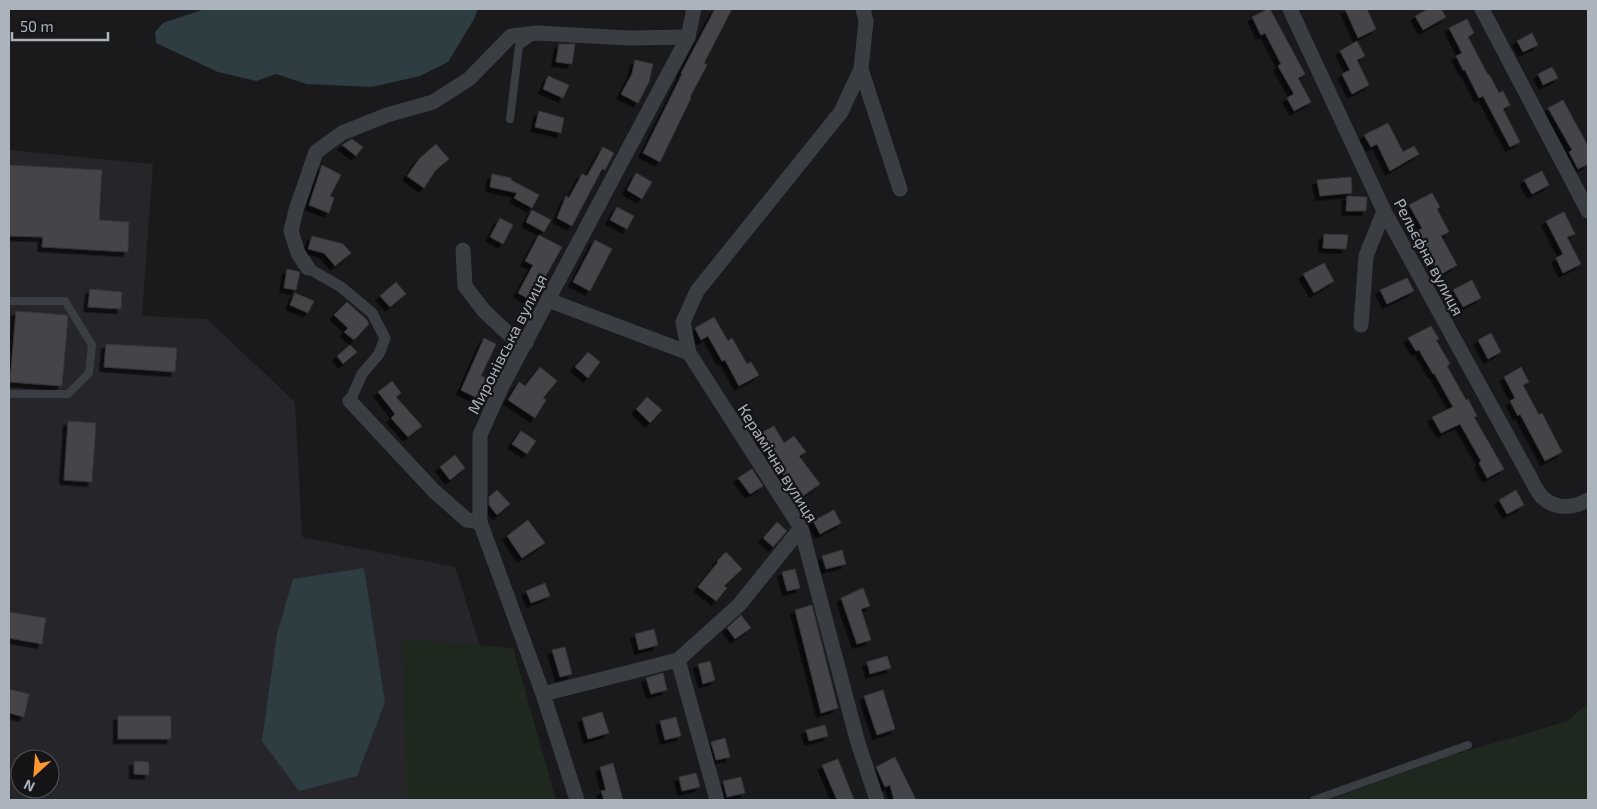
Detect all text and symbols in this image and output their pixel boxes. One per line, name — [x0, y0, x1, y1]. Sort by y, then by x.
scale bar — [12, 10, 109, 42]
text: 50 m — [20, 17, 54, 35]
street label: Рельєфна вулиця — [1390, 195, 1468, 319]
street label: Миронівська вулиця — [463, 271, 551, 417]
street label: Керамічна вулиця — [734, 400, 822, 526]
north arrow — [10, 749, 60, 799]
text: N — [21, 776, 37, 796]

